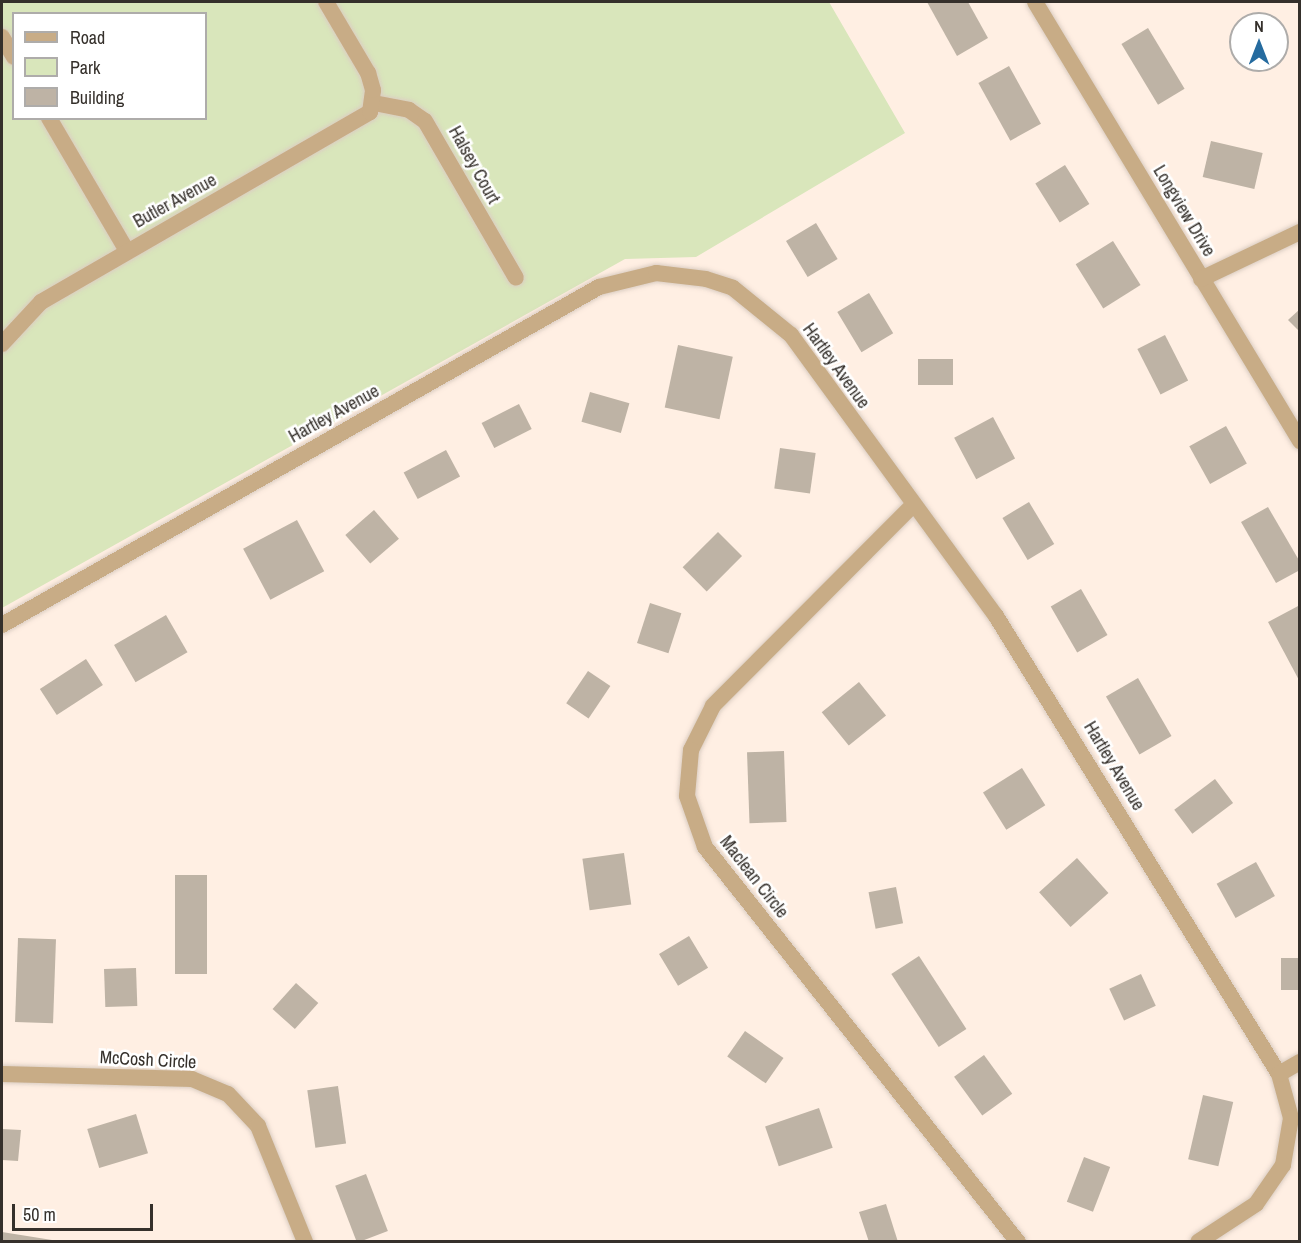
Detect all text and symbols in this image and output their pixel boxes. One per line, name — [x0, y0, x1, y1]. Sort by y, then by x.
legend — [12, 12, 207, 120]
north arrow — [1229, 12, 1289, 72]
text: N — [1254, 15, 1264, 37]
text: Road — [70, 25, 105, 50]
text: Park — [70, 55, 100, 80]
text: Building — [70, 85, 124, 110]
street label: Halsey Court — [444, 122, 504, 208]
street label: Longview Drive — [1148, 161, 1220, 261]
street label: Butler Avenue — [129, 169, 221, 233]
street label: Hartley Avenue — [798, 319, 874, 413]
street label: Hartley Avenue — [285, 380, 383, 448]
street label: Hartley Avenue — [1079, 717, 1149, 815]
street label: Maclean Circle — [715, 832, 793, 922]
street label: McCosh Circle — [99, 1047, 197, 1073]
scale bar — [15, 1192, 156, 1230]
text: 50 m — [23, 1202, 56, 1227]

